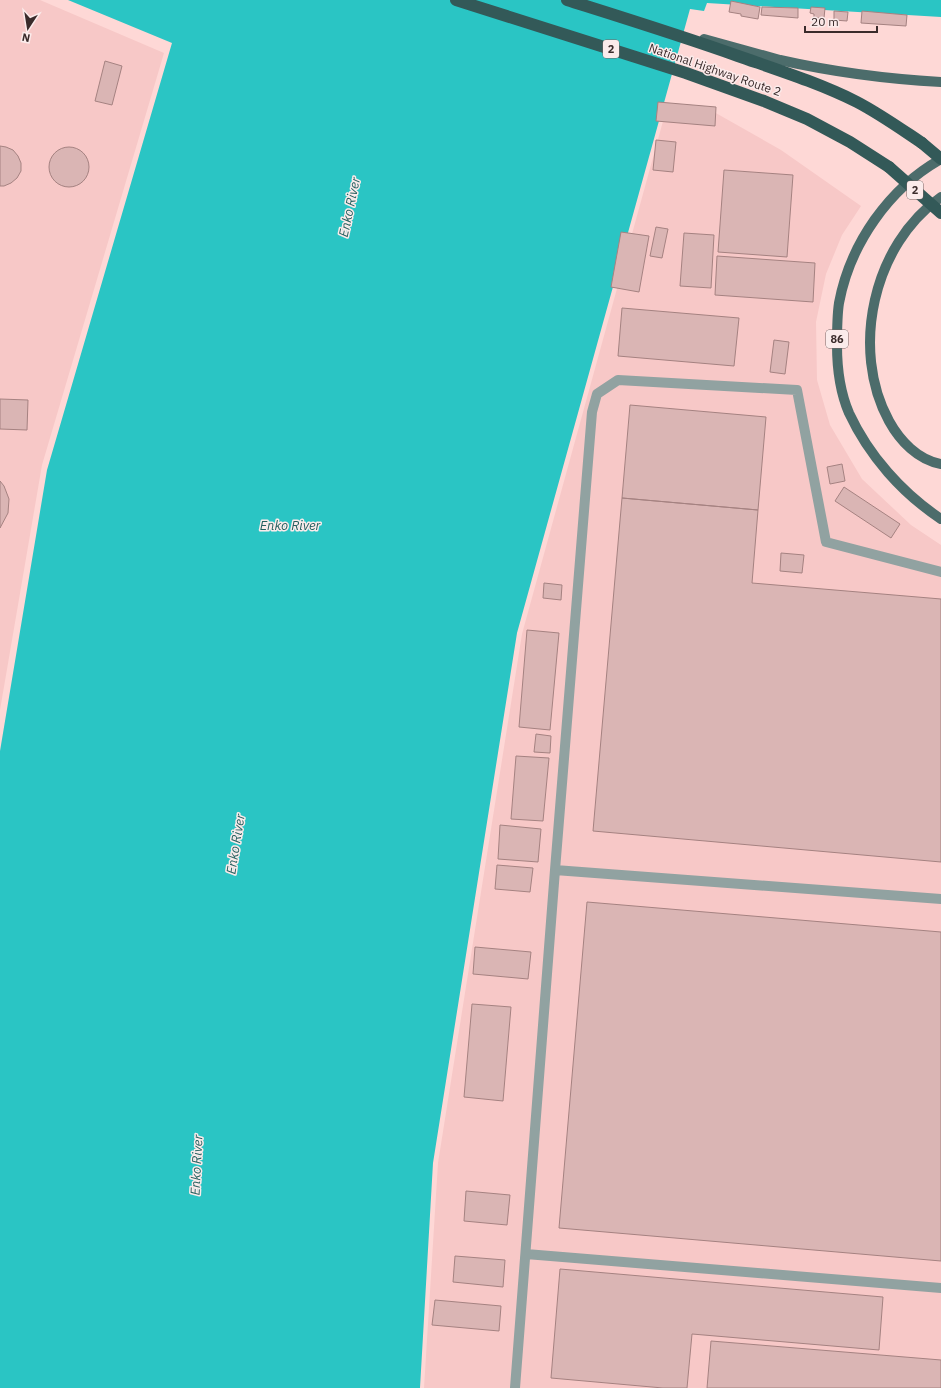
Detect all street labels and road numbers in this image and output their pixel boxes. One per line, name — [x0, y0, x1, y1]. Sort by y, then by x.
road number: 2 — [603, 40, 619, 58]
street label: National Highway Route 2 — [647, 40, 783, 99]
road number: 2 — [907, 181, 923, 199]
road number: 86 — [826, 330, 848, 348]

